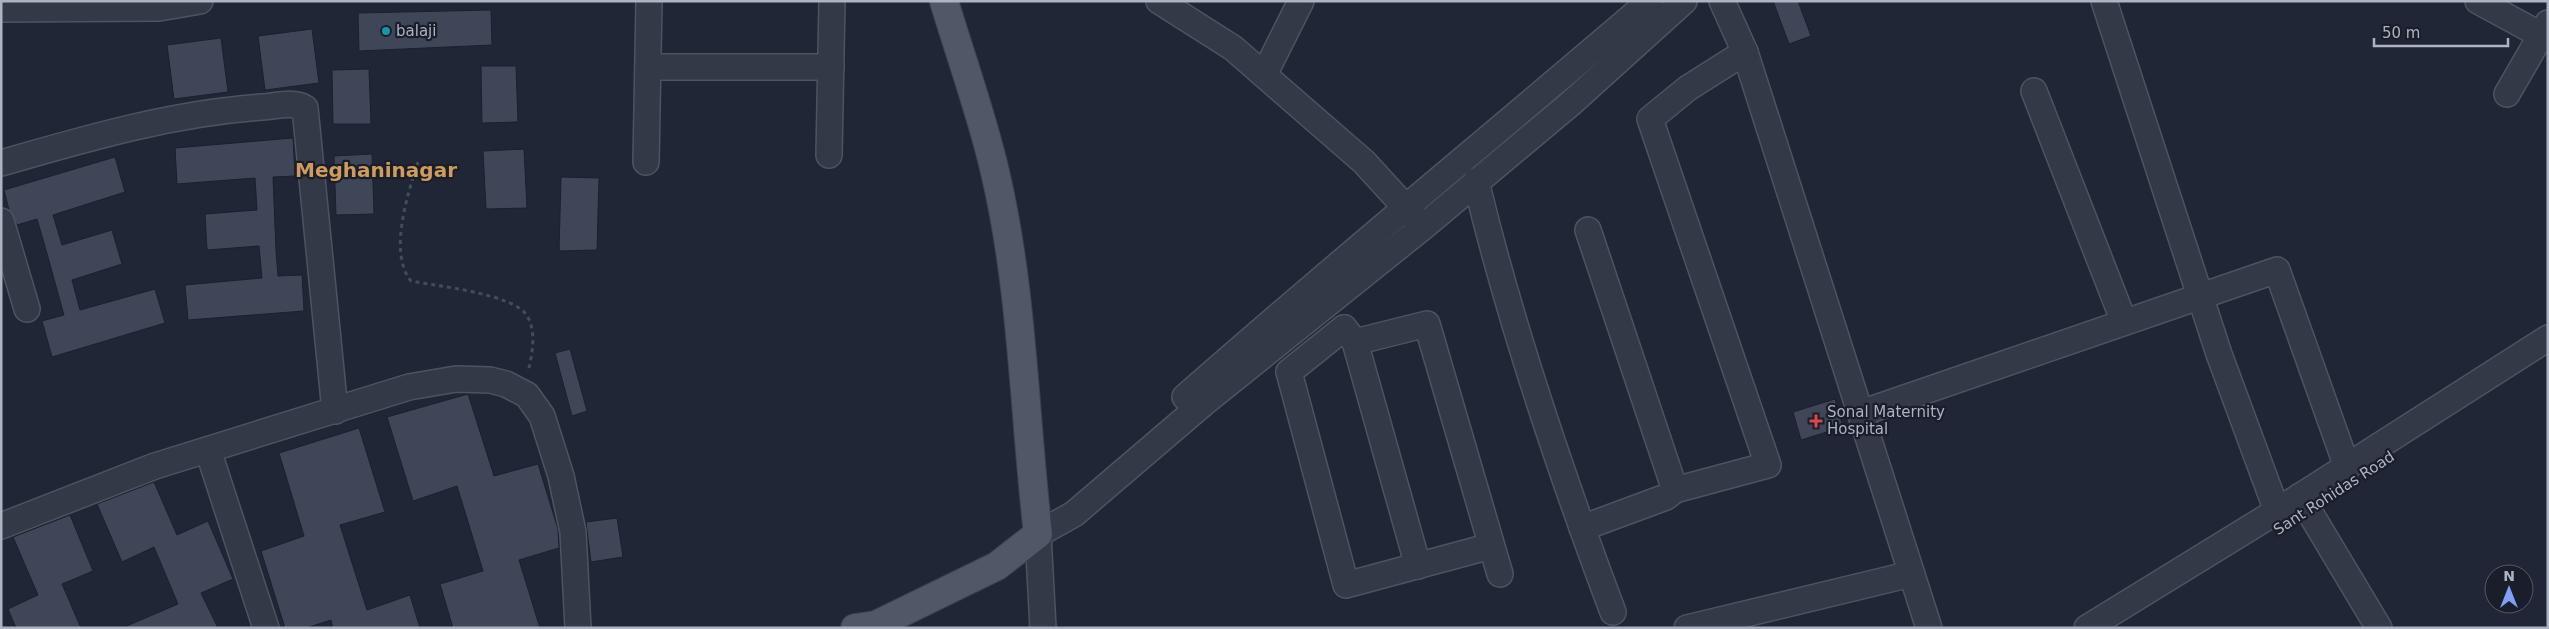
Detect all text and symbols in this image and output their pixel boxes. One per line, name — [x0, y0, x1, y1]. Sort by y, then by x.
scale bar — [2374, 15, 2508, 47]
place label: balaji — [396, 22, 436, 40]
text: 50 m — [2382, 24, 2420, 42]
marker: balaji — [380, 25, 392, 37]
district label: Meghaninagar — [295, 158, 457, 182]
place label: Sonal Maternity Hospital — [1827, 403, 1945, 438]
marker: Sonal Maternity Hospital — [1809, 414, 1823, 428]
street label: Sant Rohidas Road — [2270, 447, 2398, 539]
north arrow — [2484, 564, 2534, 614]
text: N — [2503, 568, 2515, 584]

